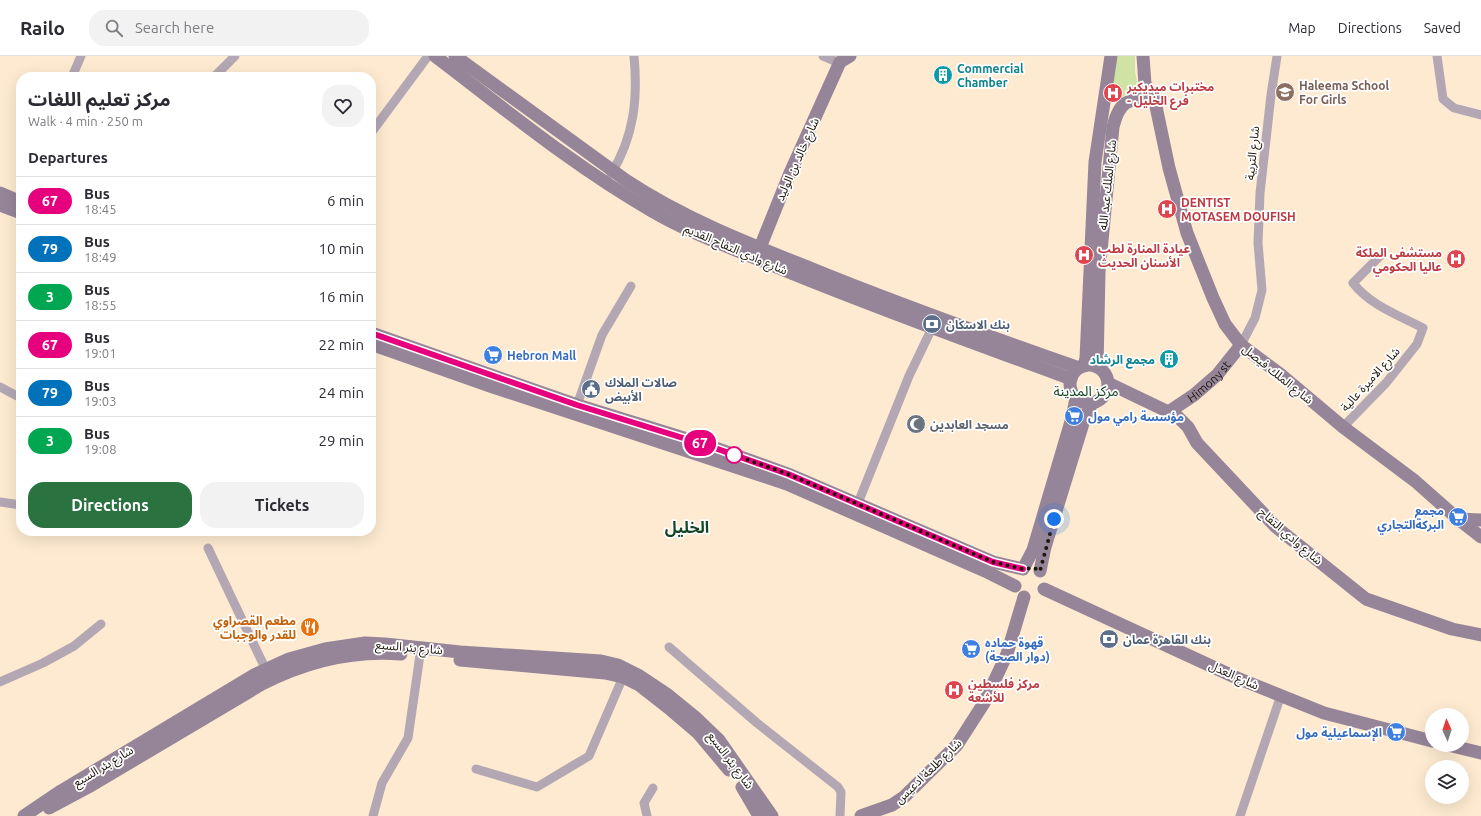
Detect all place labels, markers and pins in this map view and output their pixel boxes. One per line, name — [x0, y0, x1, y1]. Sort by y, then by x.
place label: Commercial Chamber — [957, 62, 1024, 89]
building icon: Commercial Chamber — [932, 64, 954, 86]
place label: Haleema School For Girls — [1299, 79, 1390, 106]
place label: مختبرات ميديكير - فرع الخليل — [1126, 80, 1214, 110]
school or university icon: Haleema School For Girls — [1274, 81, 1296, 103]
hospital icon: مختبرات ميديكير - فرع الخليل — [1102, 82, 1124, 104]
place label: DENTIST MOTASEM DOUFISH — [1181, 196, 1296, 223]
hospital icon: DENTIST MOTASEM DOUFISH — [1156, 198, 1178, 220]
place label: عيادة المنارة لطب الأسنان الحديث — [1098, 242, 1191, 270]
hospital icon: عيادة المنارة لطب الأسنان الحديث — [1073, 244, 1095, 266]
place label: مستشفى الملكة عاليا الحكومي — [1356, 246, 1442, 276]
hospital icon: مستشفى الملكة عاليا الحكومي — [1445, 248, 1467, 270]
bank icon: بنك الاسكان — [921, 313, 943, 335]
place label: بنك الاسكان — [946, 318, 1010, 332]
supermarket icon: Hebron Mall — [482, 344, 504, 366]
building icon: مجمع الرشاد — [1158, 348, 1180, 370]
place label: Hebron Mall — [507, 349, 577, 362]
place label: مجمع الرشاد — [1090, 353, 1155, 369]
place label: صالات الملاك الأبيض — [605, 376, 677, 404]
public building icon: صالات الملاك الأبيض — [580, 378, 602, 400]
supermarket icon: مؤسسة رامي مول — [1063, 405, 1085, 427]
place label: مؤسسة رامي مول — [1088, 410, 1184, 426]
mosque icon: مسجد العابدين — [905, 413, 927, 435]
place label: مسجد العابدين — [930, 418, 1009, 432]
unlabelled marker — [725, 446, 743, 464]
place label: مجمع البركةالتجاري — [1377, 504, 1444, 534]
supermarket icon: مجمع البركةالتجاري — [1447, 506, 1469, 528]
place label: مطعم القصراوي للقدر والوجبات — [213, 614, 296, 642]
restaurant icon: مطعم القصراوي للقدر والوجبات — [299, 616, 321, 638]
bank icon: بنك القاهرة عمان — [1098, 628, 1120, 650]
place label: بنك القاهرة عمان — [1123, 633, 1211, 647]
place label: قهوة حماده (دوار الصحة) — [985, 636, 1050, 664]
supermarket icon: قهوة حماده (دوار الصحة) — [960, 638, 982, 660]
place label: مركز فلسطين للأشعة — [968, 677, 1040, 704]
hospital icon: مركز فلسطين للأشعة — [943, 679, 965, 701]
supermarket icon: الإسماعيلية مول — [1385, 721, 1407, 743]
place label: الإسماعيلية مول — [1296, 726, 1382, 742]

